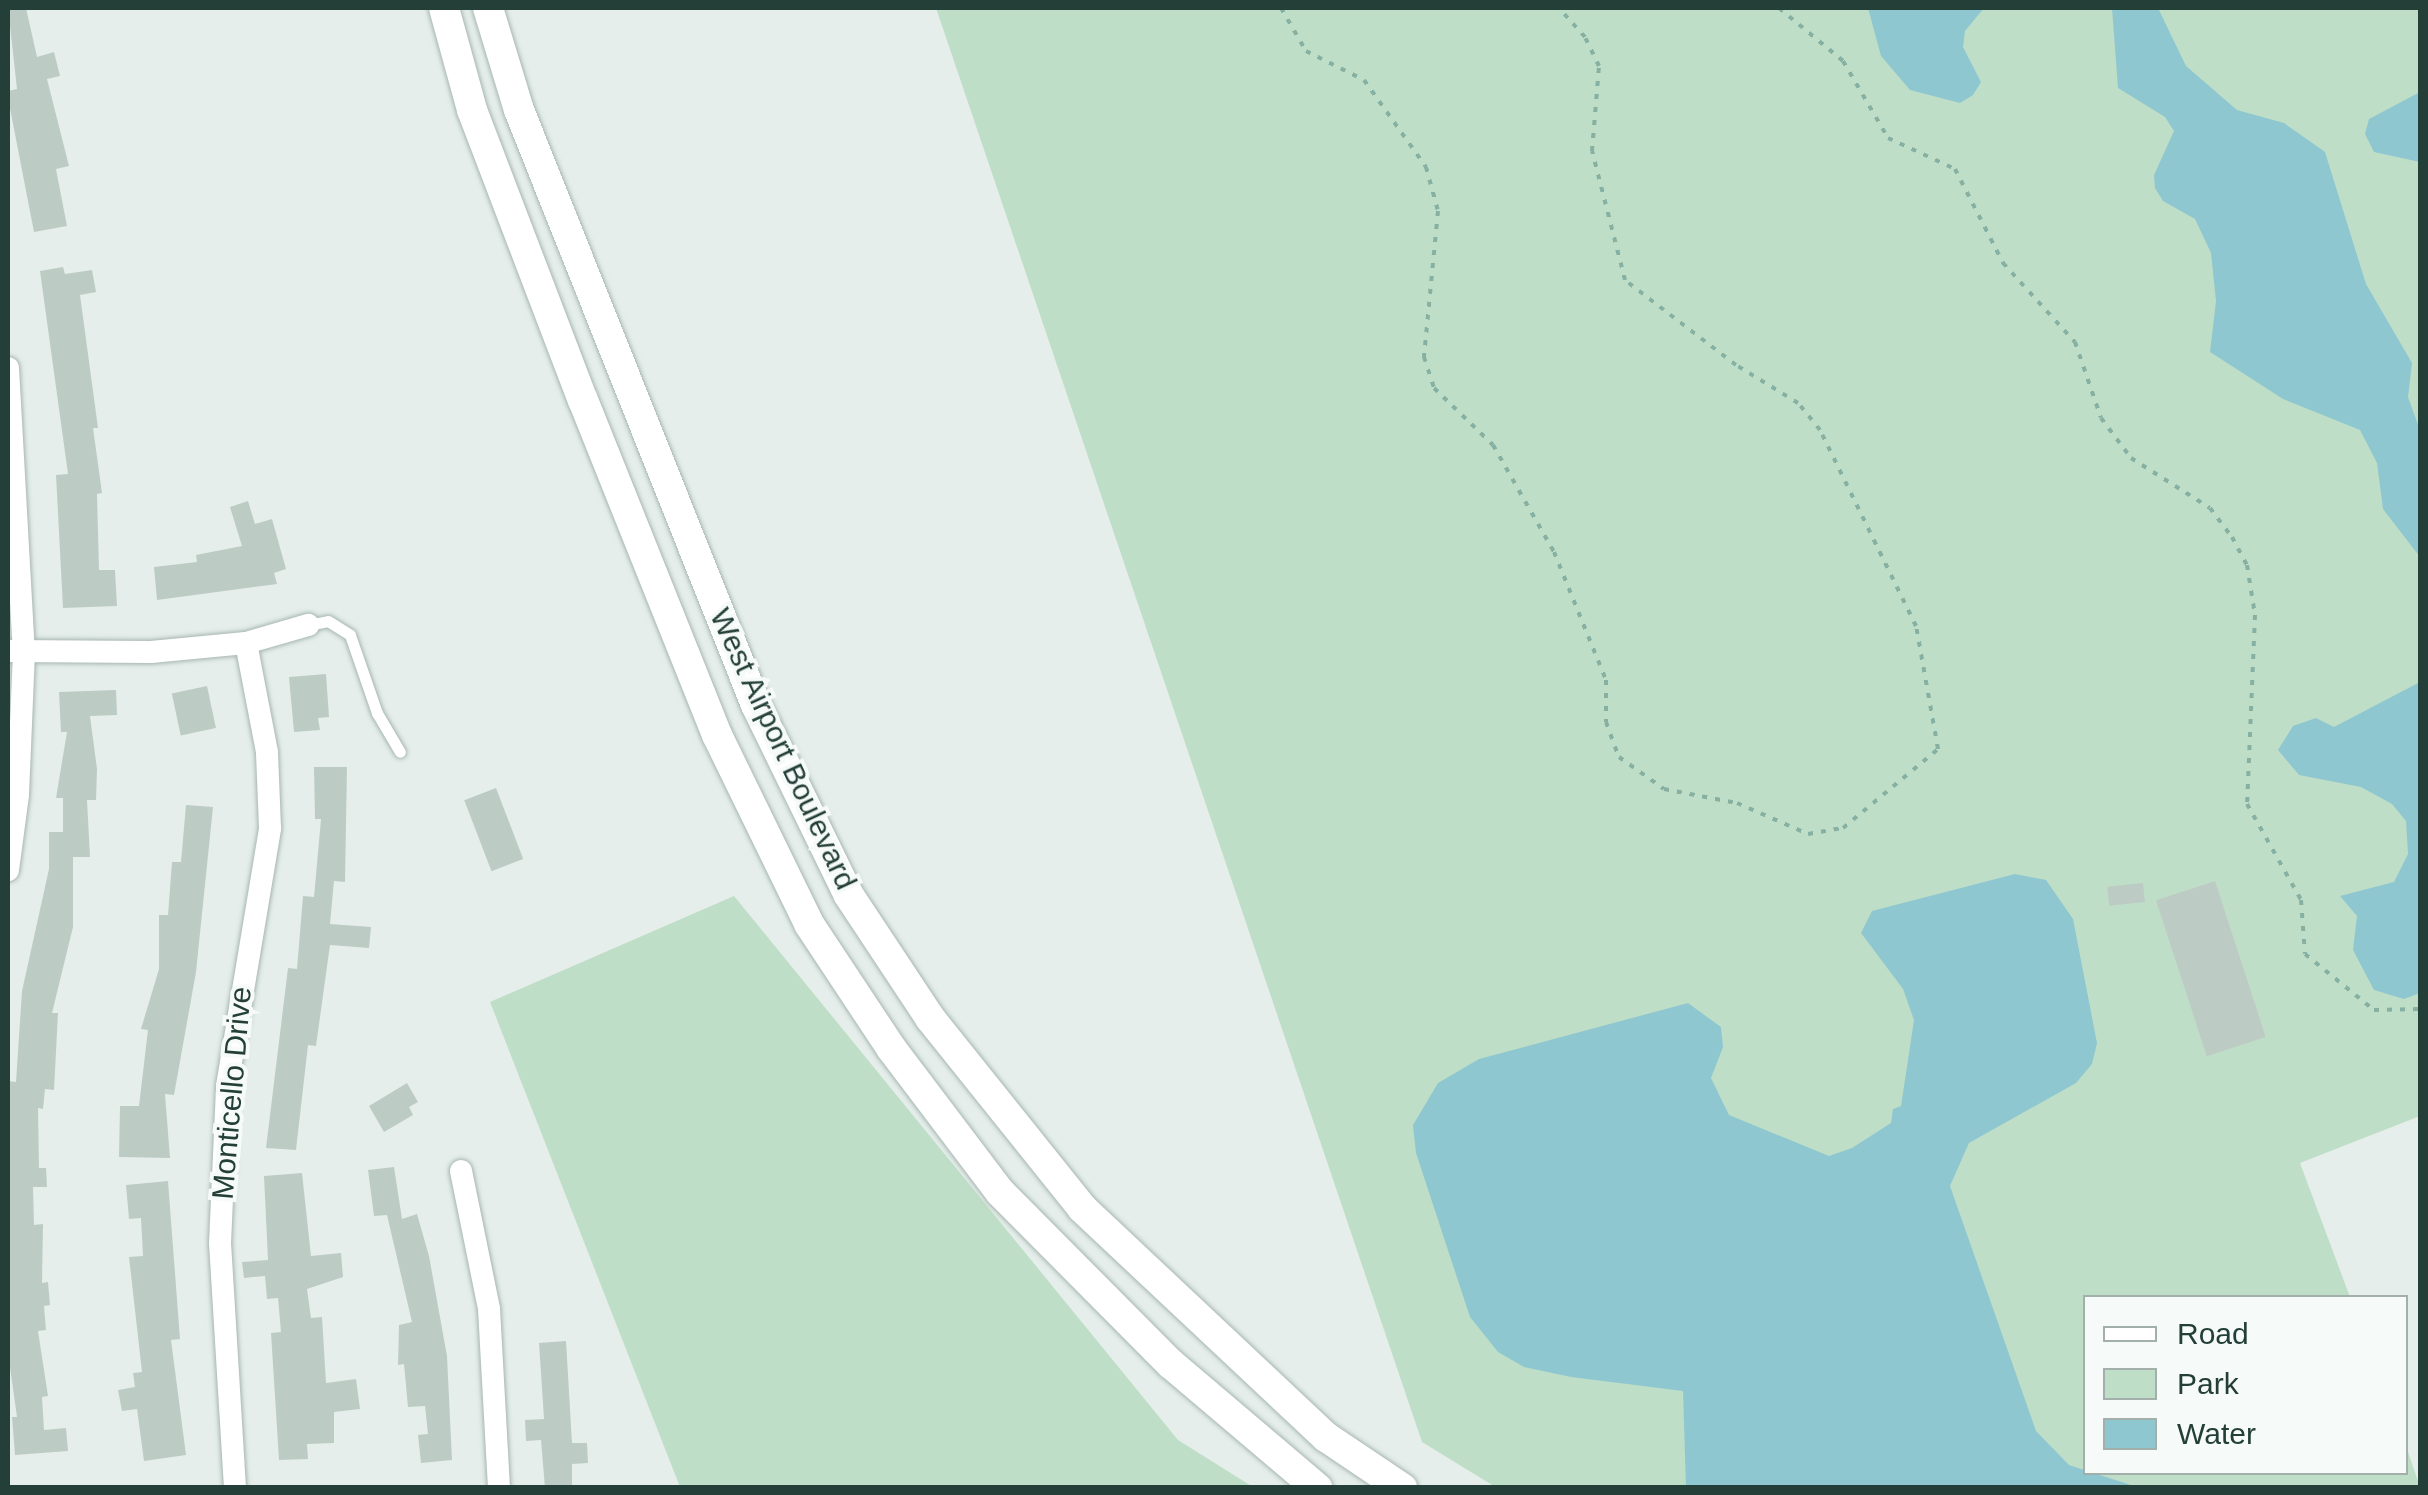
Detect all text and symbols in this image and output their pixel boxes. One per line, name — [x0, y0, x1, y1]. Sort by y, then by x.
street label: West Airport Boulevard — [702, 602, 864, 896]
street label: Monticello Drive — [205, 985, 259, 1201]
legend — [2083, 1295, 2408, 1475]
text: Road — [2177, 1317, 2249, 1350]
text: Park — [2177, 1367, 2239, 1400]
text: Water — [2177, 1417, 2256, 1450]

